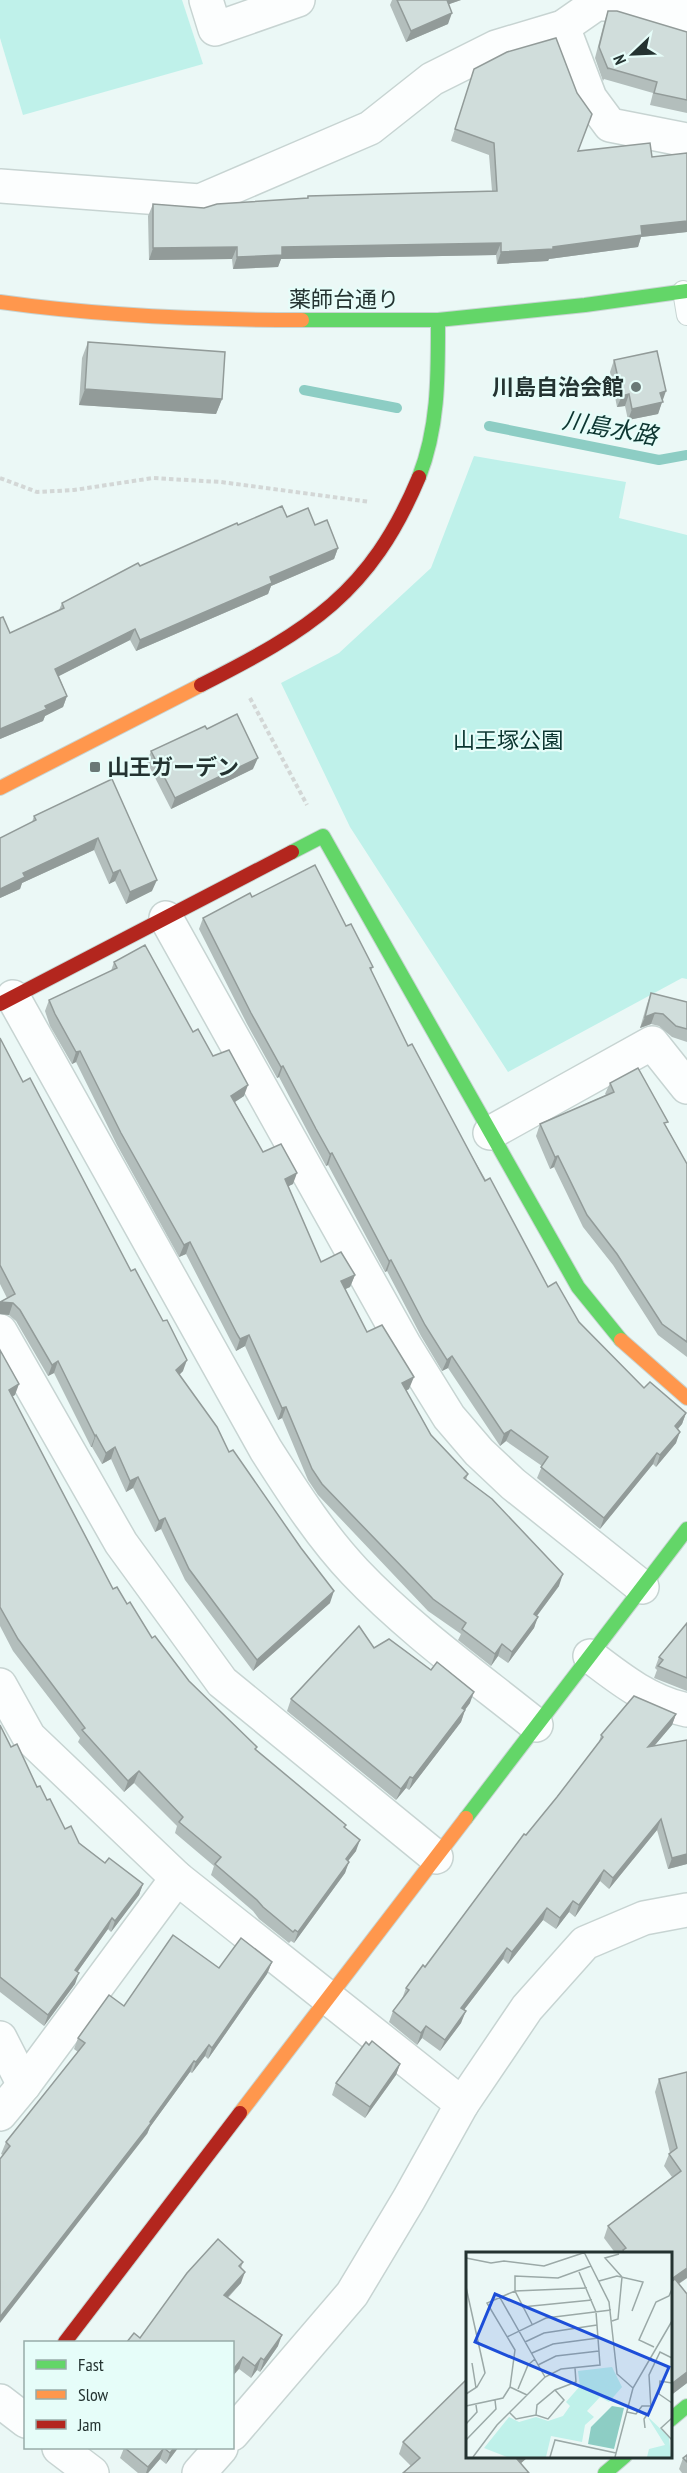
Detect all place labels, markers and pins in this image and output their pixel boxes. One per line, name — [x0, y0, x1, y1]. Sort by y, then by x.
place label: 川島自治会館 — [492, 373, 624, 401]
marker: 川島自治会館 — [629, 380, 643, 394]
place label: 山王ガーデン — [107, 753, 239, 781]
marker: 山王ガーデン — [88, 760, 102, 774]

